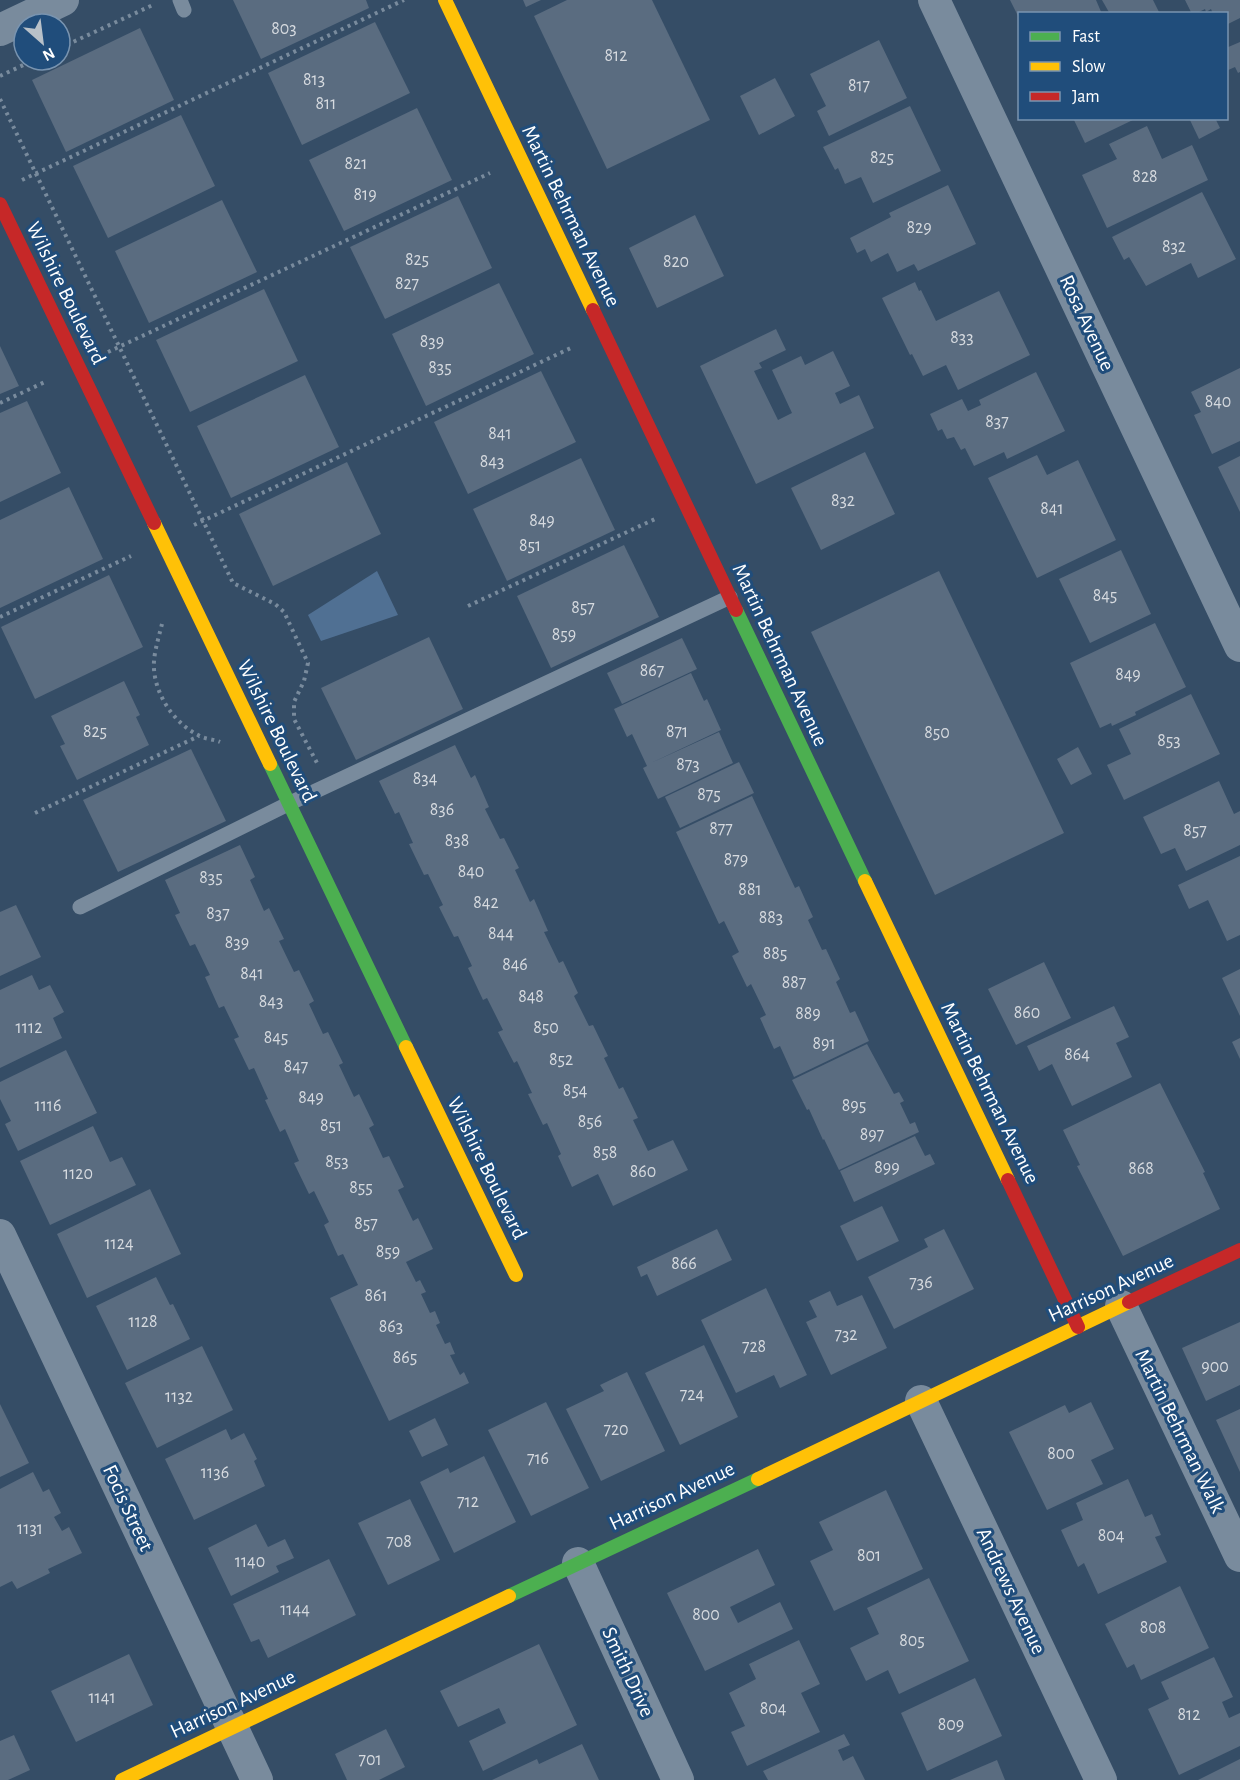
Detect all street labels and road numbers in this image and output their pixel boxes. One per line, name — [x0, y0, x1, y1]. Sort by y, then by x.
street label: Martin Behrman Avenue — [518, 122, 624, 310]
street label: Wilshire Boulevard — [23, 219, 110, 368]
street label: Rosa Avenue — [1056, 272, 1118, 374]
street label: Martin Behrman Avenue — [728, 560, 832, 750]
street label: Wilshire Boulevard — [234, 657, 321, 806]
street label: Martin Behrman Avenue — [937, 999, 1043, 1187]
street label: Wilshire Boulevard — [444, 1094, 531, 1243]
street label: Harrison Avenue — [1045, 1250, 1177, 1326]
street label: Martin Behrman Walk — [1131, 1346, 1229, 1517]
street label: Harrison Avenue — [606, 1458, 738, 1534]
street label: Focis Street — [99, 1462, 157, 1555]
street label: Andrews Avenue — [973, 1525, 1049, 1657]
street label: Smith Drive — [598, 1624, 658, 1720]
street label: Harrison Avenue — [167, 1666, 299, 1742]

